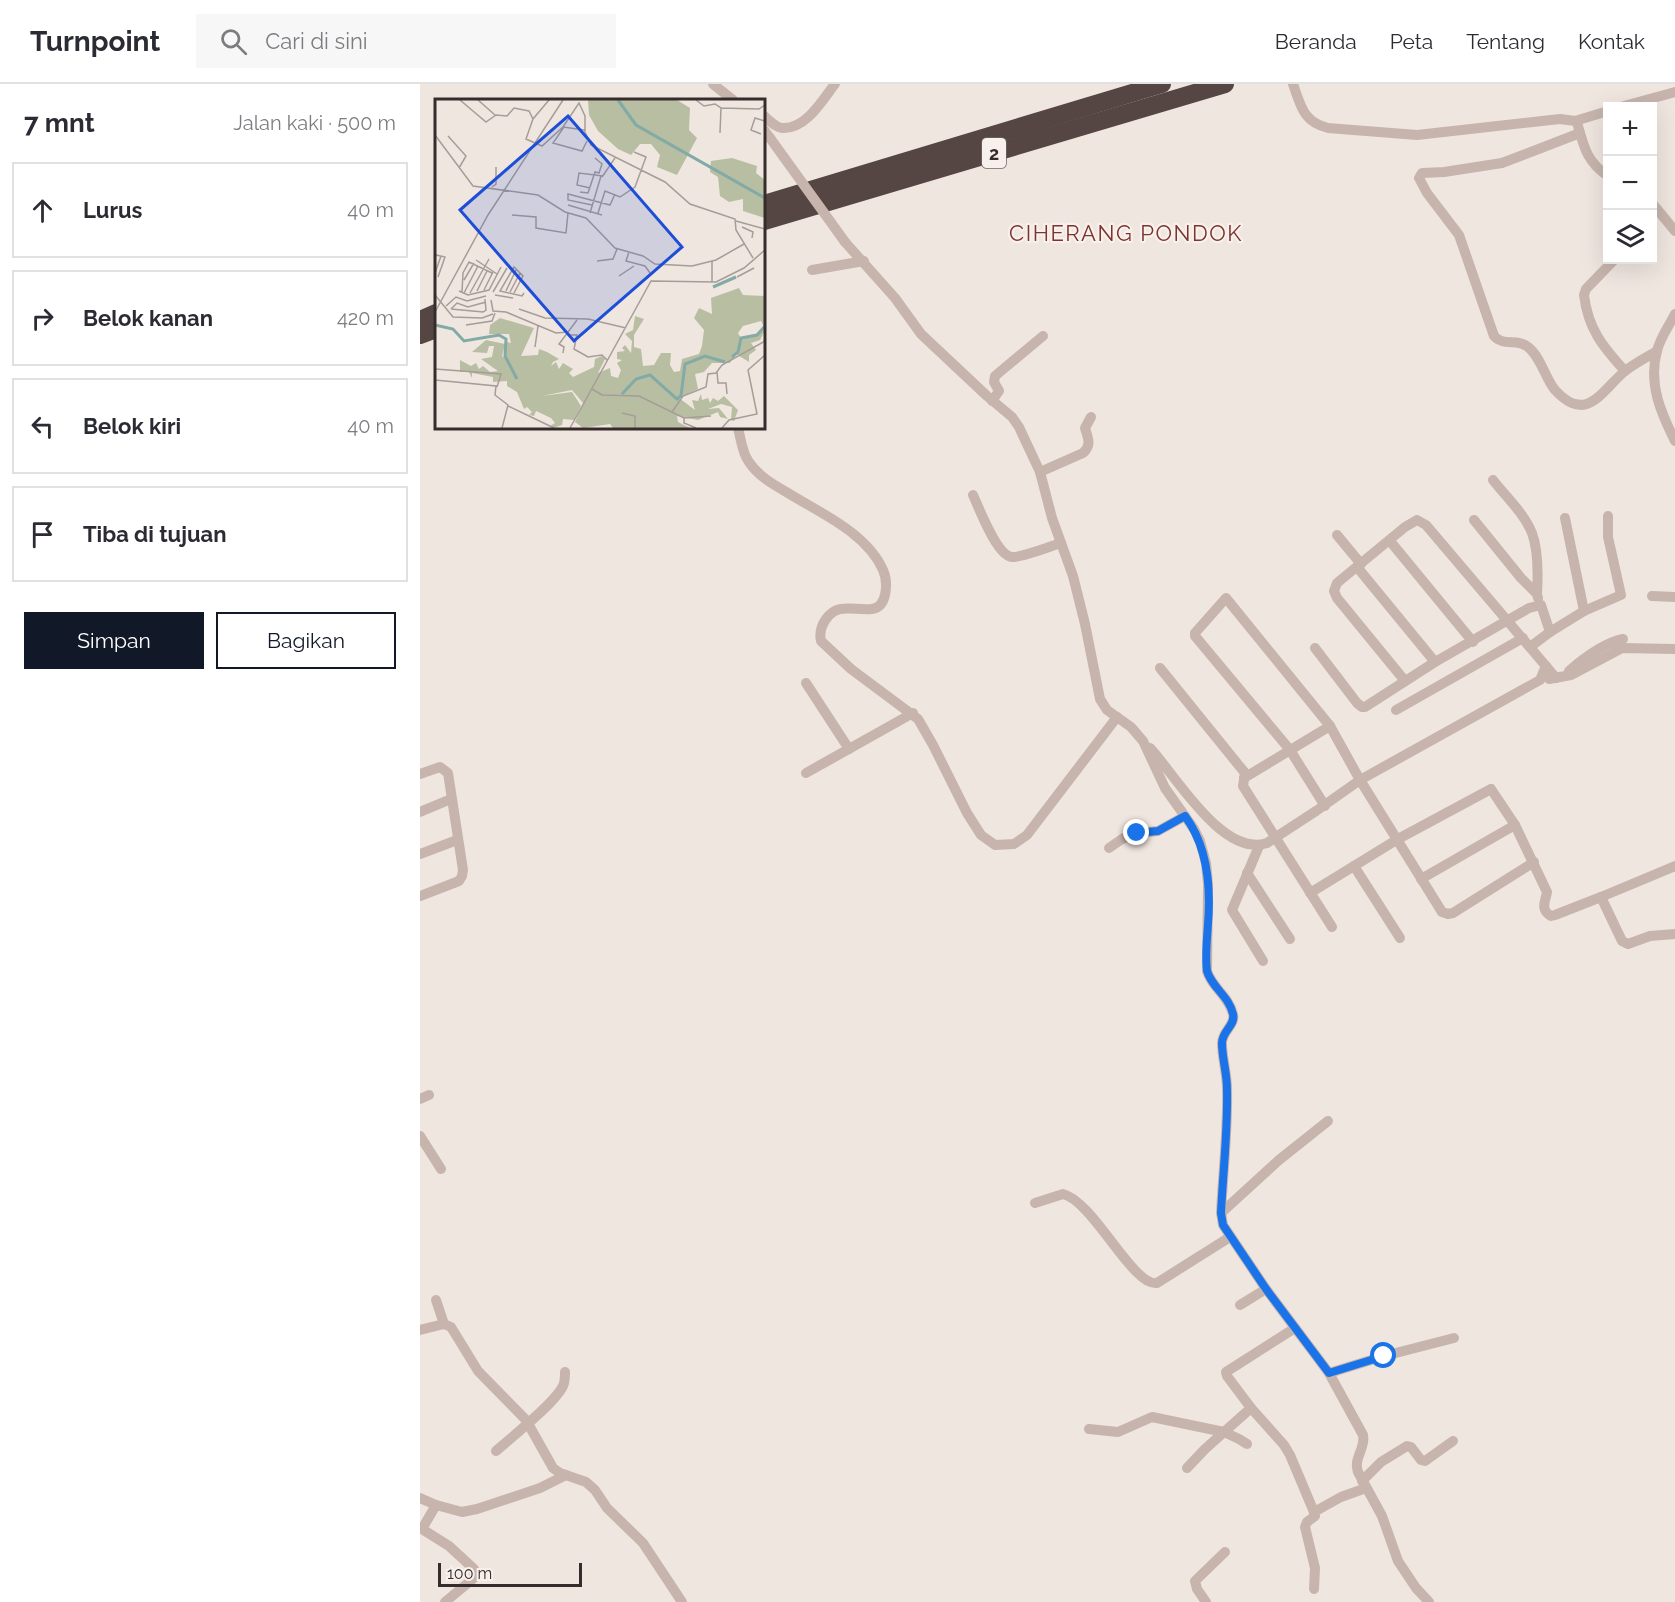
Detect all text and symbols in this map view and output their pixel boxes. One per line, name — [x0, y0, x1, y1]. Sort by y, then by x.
search box — [196, 14, 616, 68]
text: Turnpoint — [30, 25, 160, 58]
icon: search — [217, 25, 250, 58]
text: Cari di sini — [265, 28, 368, 54]
text: Beranda — [1275, 29, 1357, 54]
text: Peta — [1390, 29, 1433, 54]
text: Tentang — [1466, 29, 1545, 54]
text: Kontak — [1578, 29, 1645, 54]
inset map — [435, 99, 765, 429]
map controls — [1603, 102, 1657, 264]
button: + — [1603, 102, 1657, 156]
text: 7 mnt — [24, 108, 95, 138]
text: Jalan kaki · 500 m — [233, 111, 396, 135]
road number: 2 — [982, 138, 1006, 168]
button: − — [1603, 156, 1657, 210]
icon: ahead — [26, 194, 59, 227]
text: Lurus — [83, 197, 142, 223]
text: 40 m — [347, 198, 394, 222]
button: layers — [1603, 210, 1657, 264]
district label: CIHERANG PONDOK — [1009, 220, 1243, 246]
icon: right — [26, 302, 59, 335]
text: Belok kanan — [83, 305, 213, 331]
text: 420 m — [337, 306, 394, 330]
icon: left — [26, 410, 59, 443]
text: Belok kiri — [83, 413, 181, 439]
text: 40 m — [347, 414, 394, 438]
icon: arrive — [26, 518, 59, 551]
text: Tiba di tujuan — [83, 521, 226, 547]
button: Simpan — [24, 612, 204, 669]
button: Bagikan — [216, 612, 396, 669]
route end — [1123, 819, 1149, 845]
route start — [1370, 1342, 1396, 1368]
scale bar — [438, 1560, 582, 1588]
text: 100 m — [447, 1564, 492, 1583]

